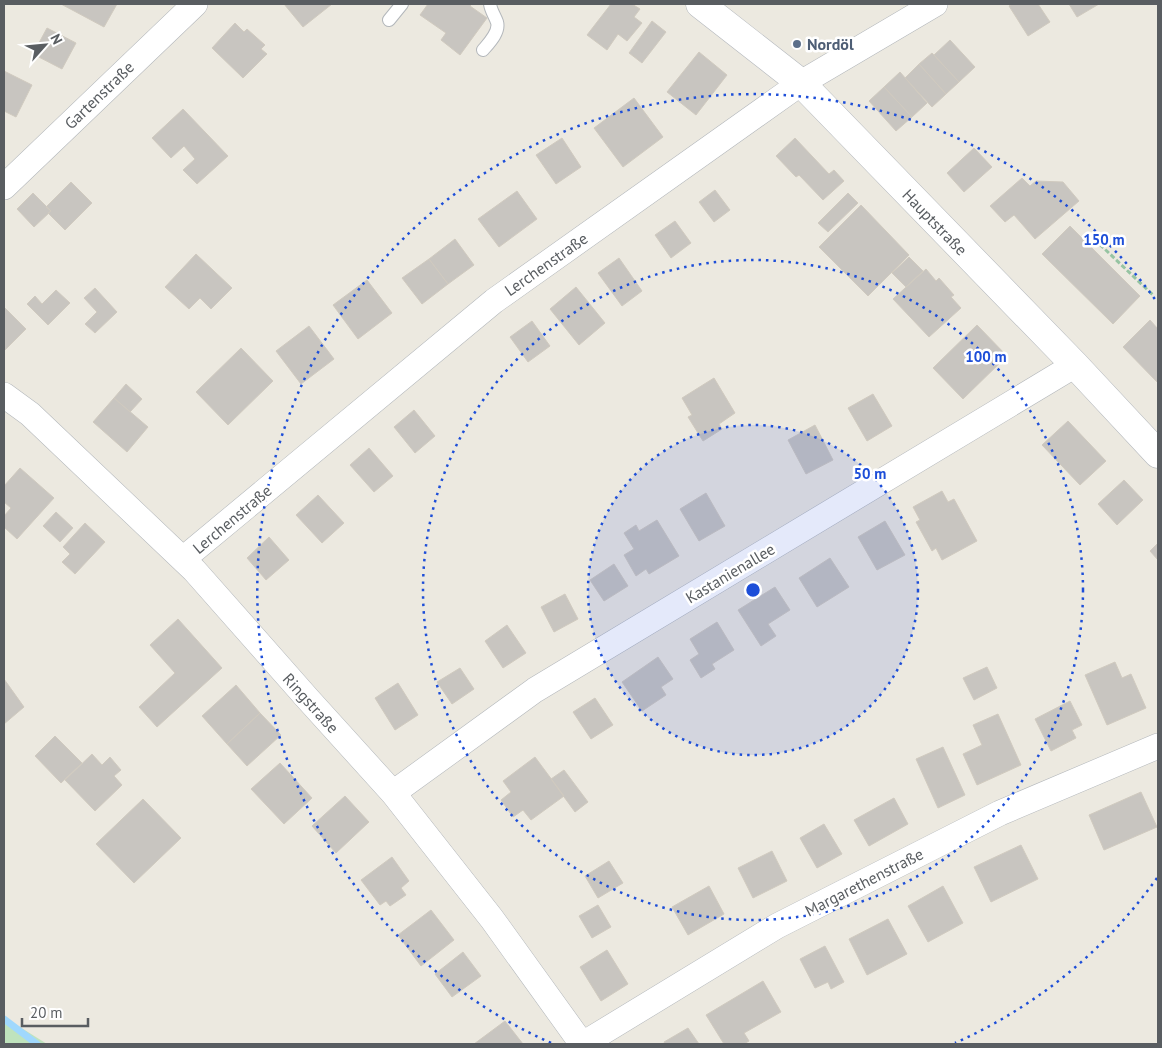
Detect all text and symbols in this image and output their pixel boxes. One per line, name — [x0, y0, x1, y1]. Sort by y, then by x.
north arrow — [20, 20, 70, 70]
text: N — [46, 31, 67, 47]
place label: Nordöl — [807, 34, 854, 54]
marker: Nordöl — [791, 38, 803, 50]
street label: Gartenstraße — [60, 57, 138, 133]
street label: Hauptstraße — [898, 185, 972, 259]
street label: Lerchenstraße — [501, 228, 591, 300]
text: 150 m — [1083, 230, 1125, 249]
text: 100 m — [965, 347, 1007, 366]
text: 50 m — [854, 464, 886, 483]
street label: Lerchenstraße — [188, 480, 276, 558]
street label: Kastanienallee — [682, 539, 778, 607]
centre of rings — [744, 581, 762, 599]
street label: Ringstraße — [279, 669, 343, 737]
street label: Margarethenstraße — [801, 844, 927, 920]
scale bar — [22, 996, 89, 1028]
text: 20 m — [30, 1003, 63, 1022]

